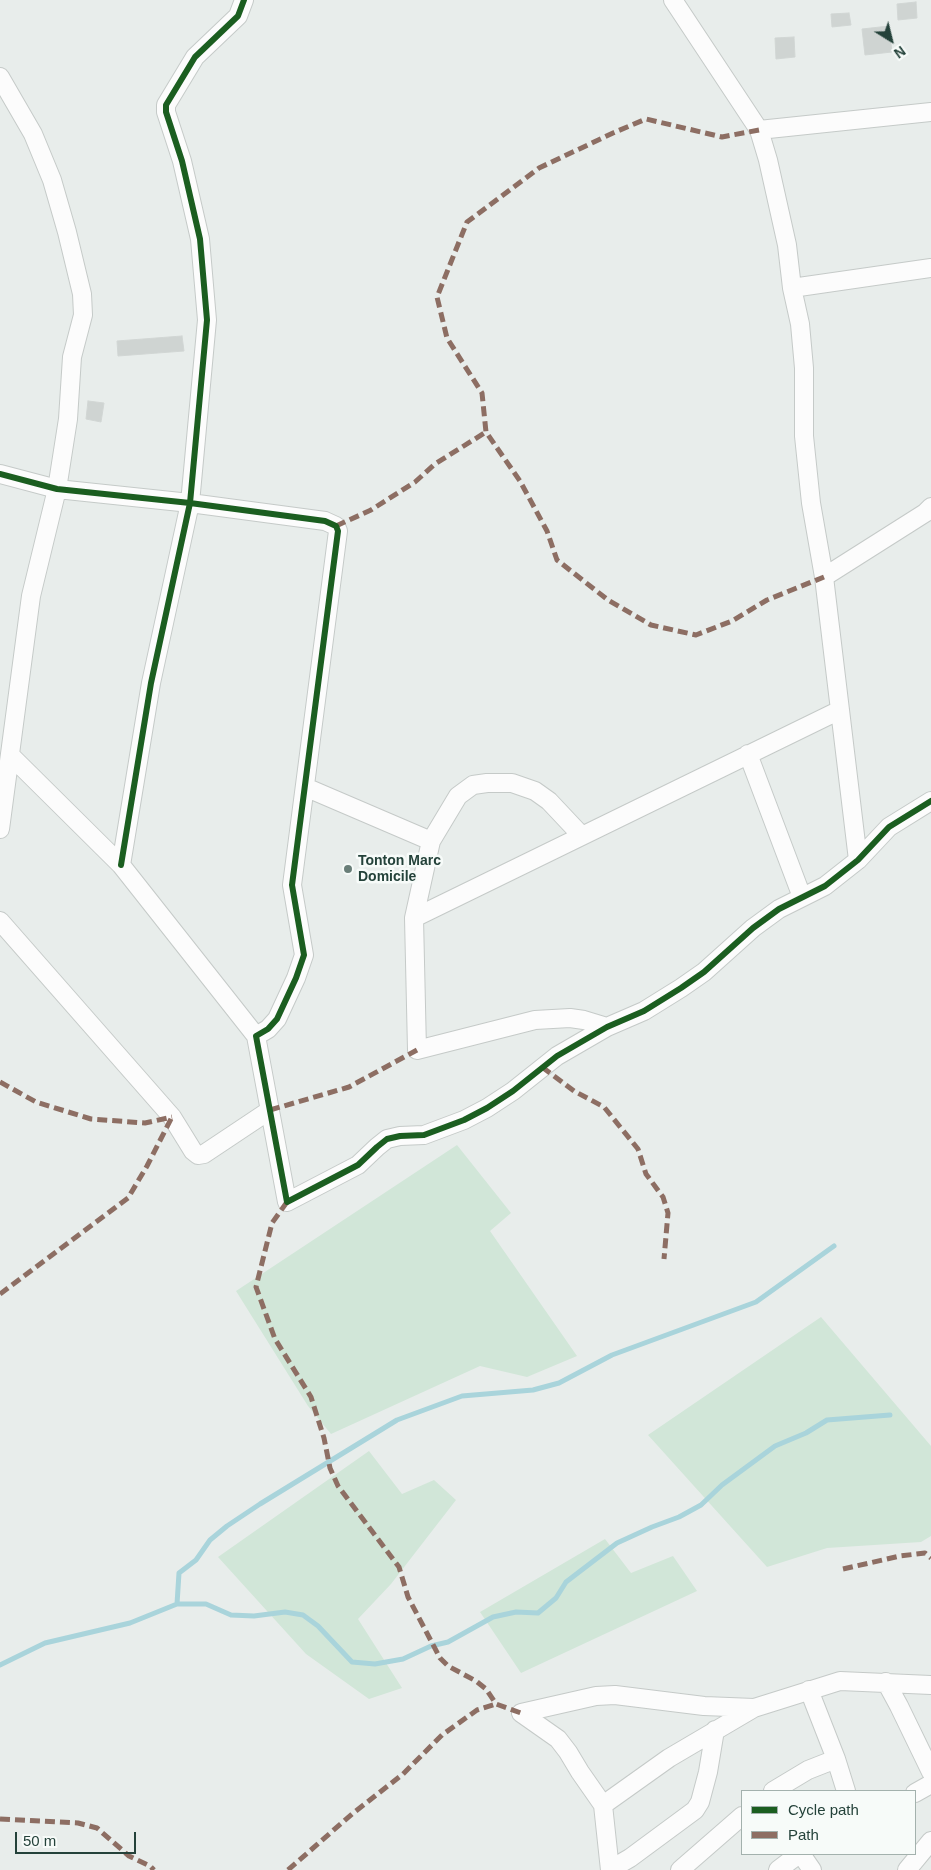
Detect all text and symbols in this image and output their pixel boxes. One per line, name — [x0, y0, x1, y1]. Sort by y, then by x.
north arrow — [866, 15, 916, 65]
text: N — [891, 43, 909, 62]
place label: Tonton Marc Domicile — [358, 853, 441, 886]
marker: Tonton Marc Domicile — [342, 863, 354, 875]
legend — [741, 1790, 916, 1855]
text: Cycle path — [788, 1801, 859, 1818]
scale bar — [18, 1822, 139, 1854]
text: Path — [788, 1826, 819, 1843]
text: 50 m — [23, 1832, 56, 1849]

